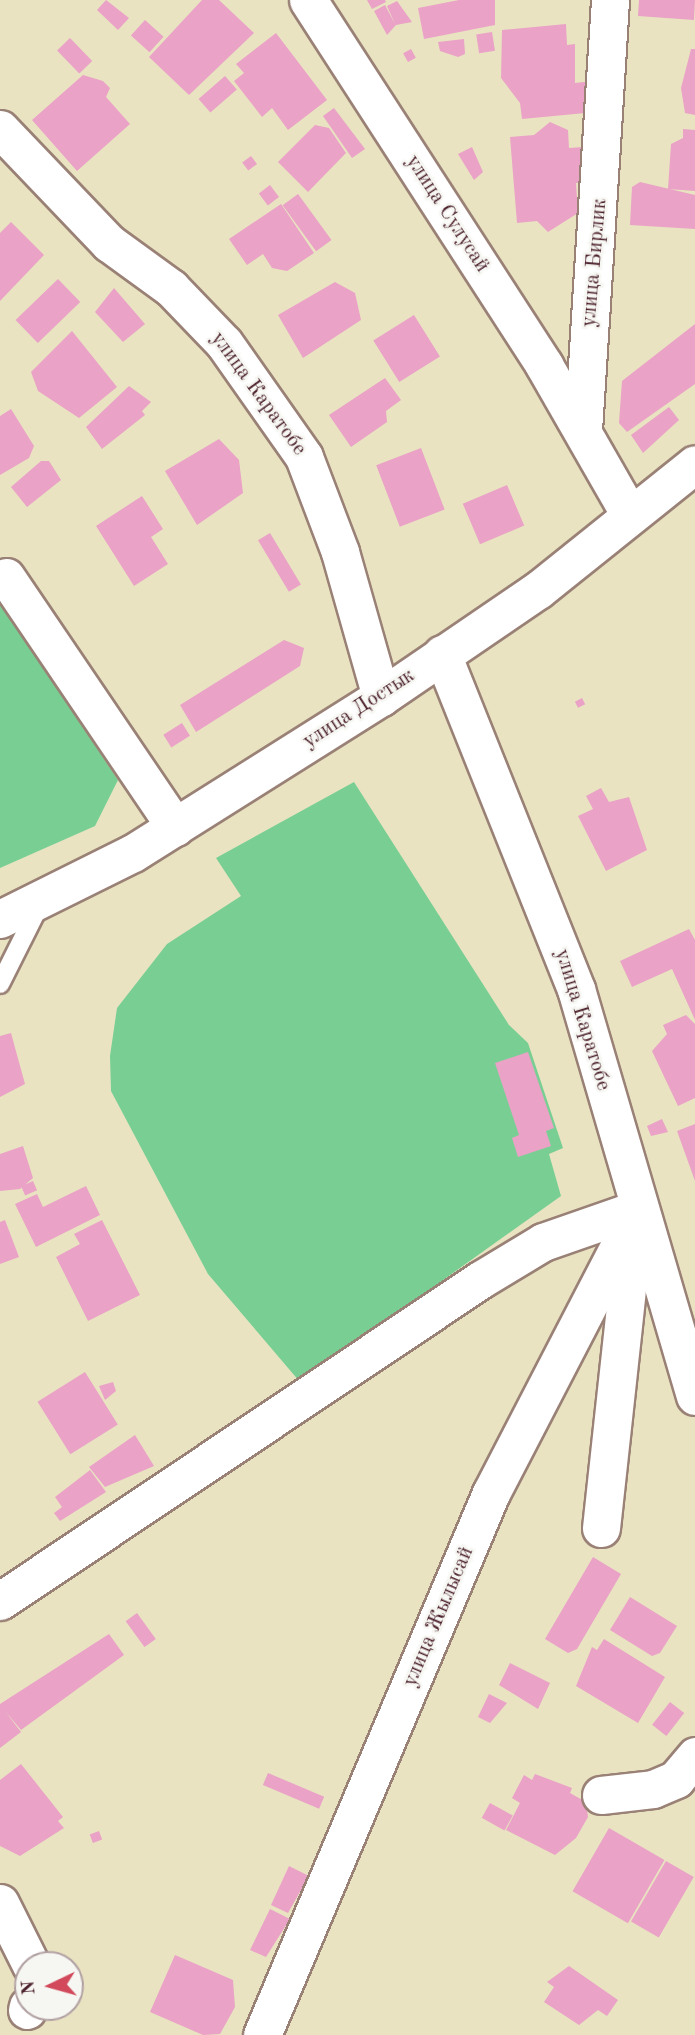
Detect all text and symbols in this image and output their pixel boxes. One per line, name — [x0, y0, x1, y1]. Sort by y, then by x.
street label: улица Сулусай — [400, 150, 494, 278]
street label: улица Бирлик — [577, 198, 613, 328]
street label: улица Каратобе — [205, 327, 311, 461]
street label: улица Достык — [298, 664, 420, 754]
street label: улица Каратобе — [548, 946, 616, 1094]
street label: улица Жылысай — [398, 1543, 480, 1691]
north arrow — [14, 1951, 84, 2021]
text: N — [19, 1980, 40, 1996]

